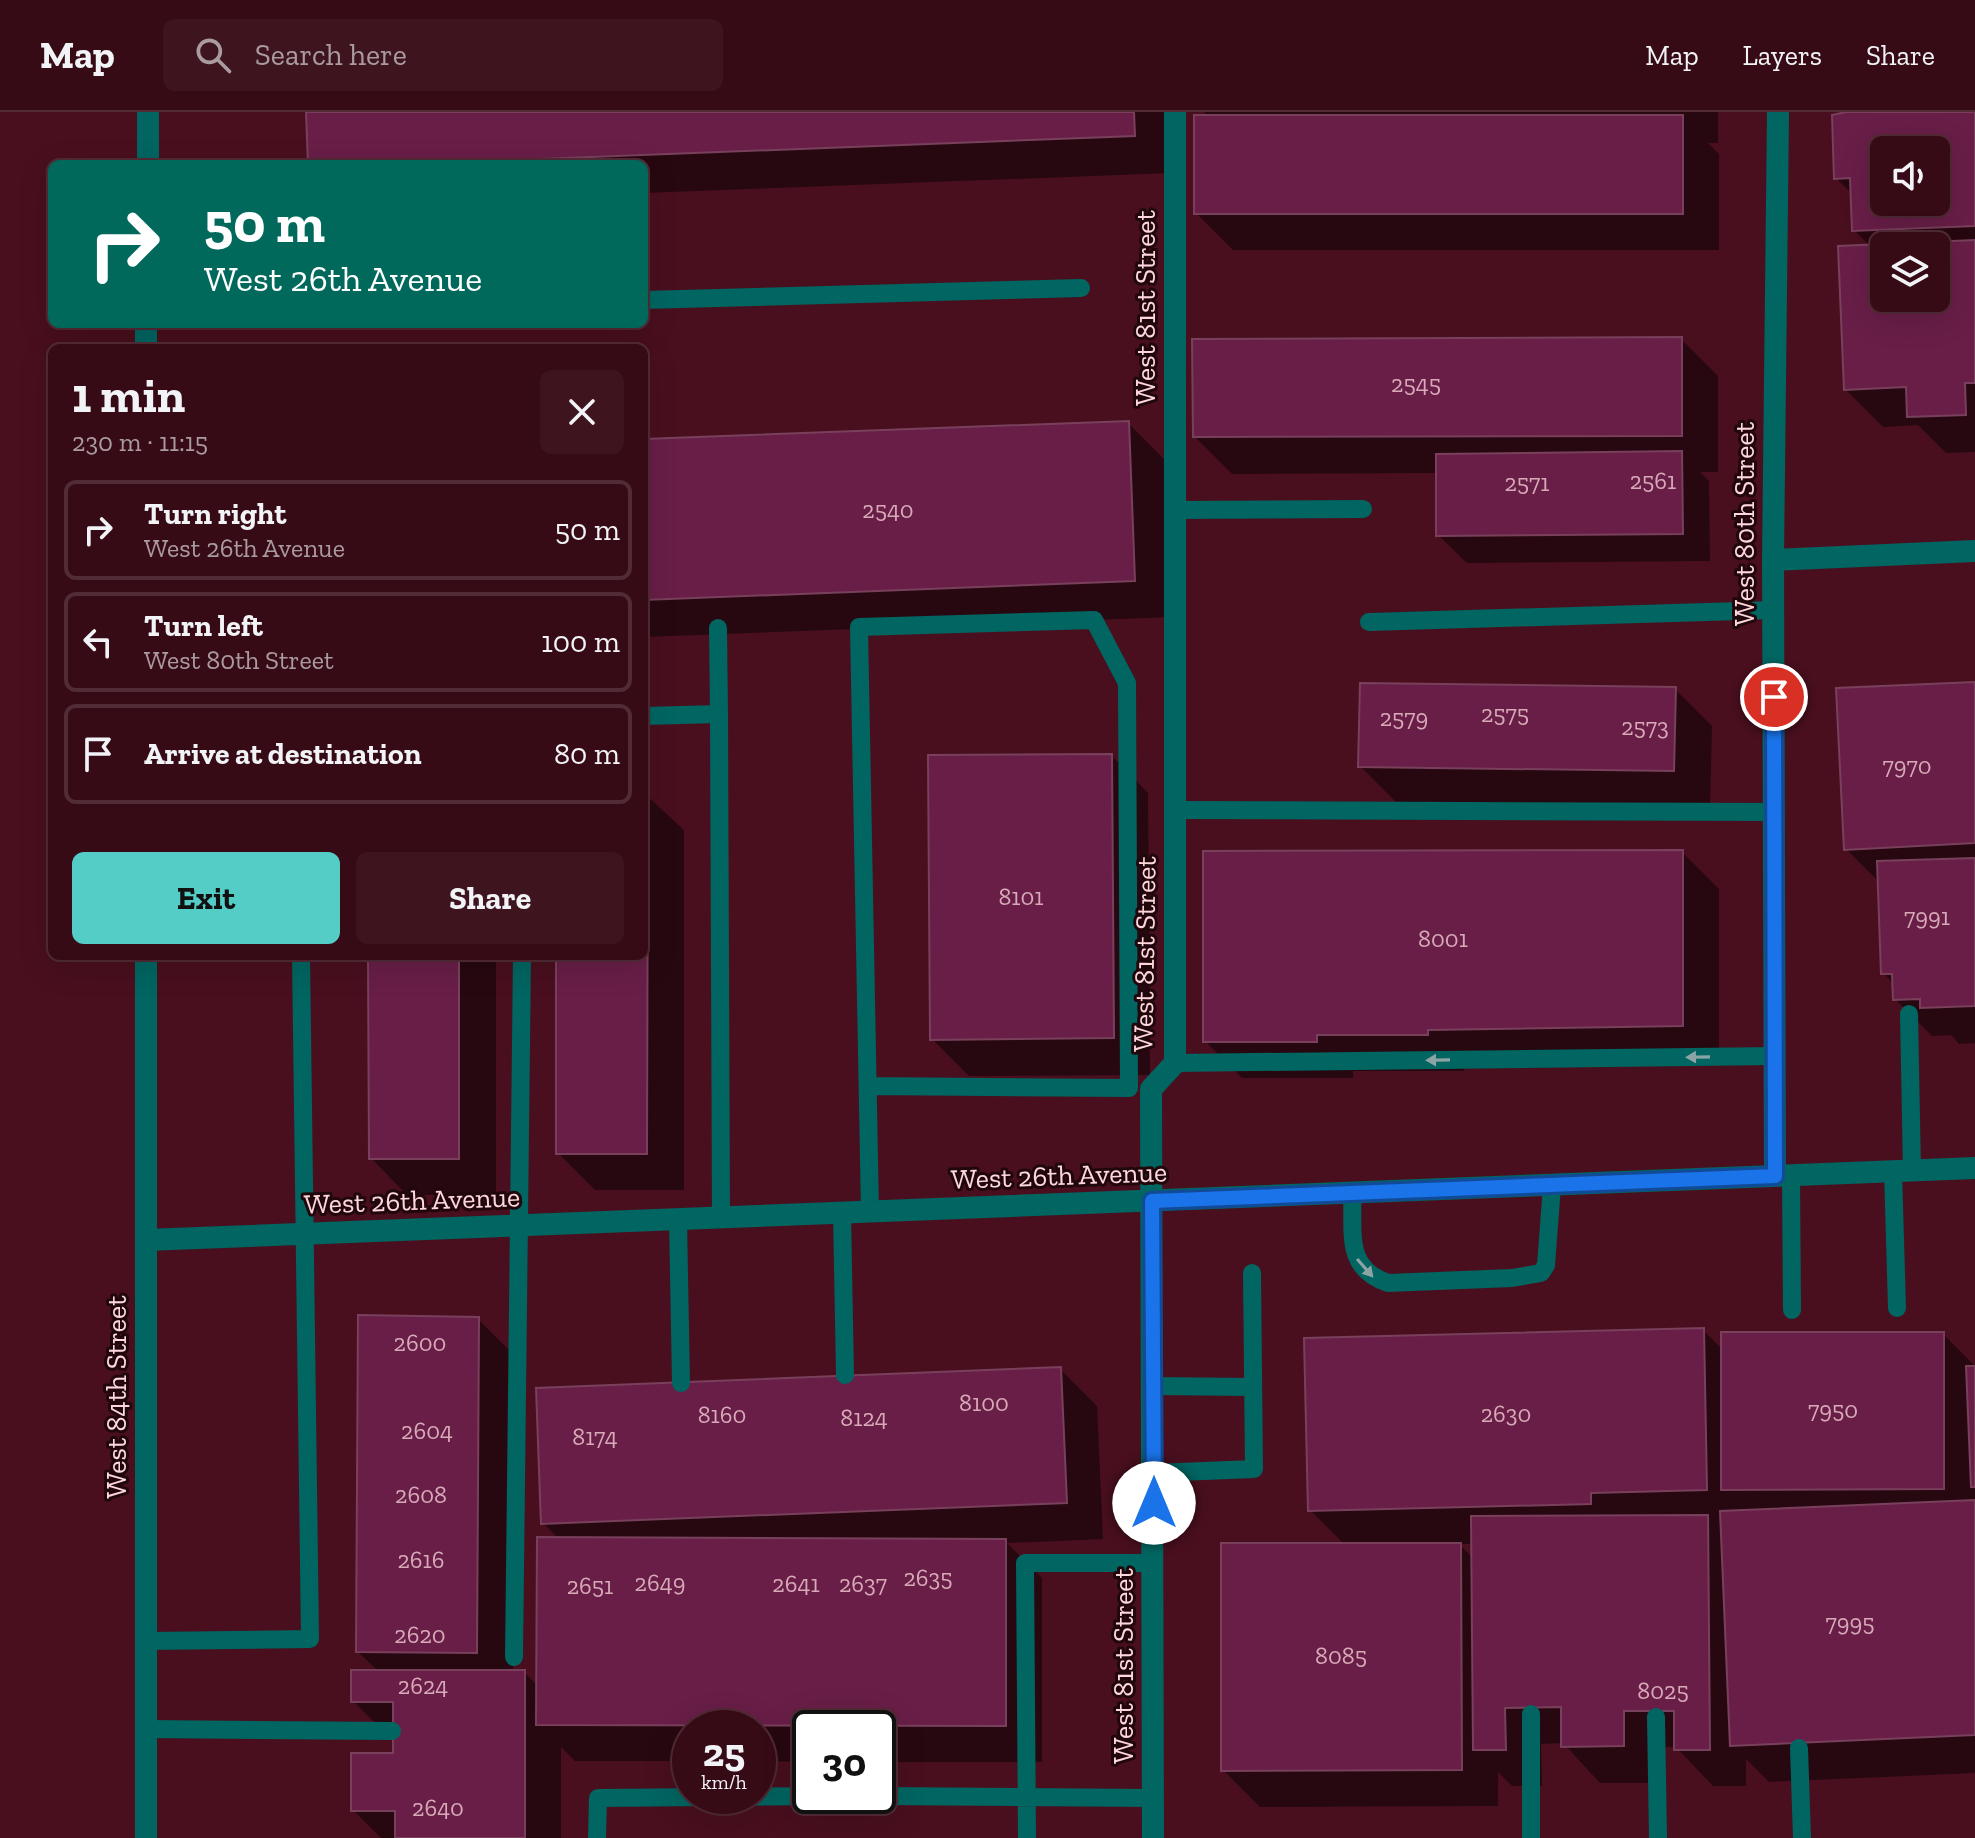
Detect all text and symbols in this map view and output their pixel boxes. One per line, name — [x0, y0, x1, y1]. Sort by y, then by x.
search box — [163, 19, 723, 91]
text: Map — [40, 32, 115, 78]
icon: search — [191, 33, 235, 77]
text: Search here — [255, 37, 407, 73]
text: Map — [1645, 39, 1699, 72]
text: Layers — [1743, 39, 1822, 72]
text: Share — [1866, 39, 1935, 72]
map controls — [1870, 136, 1950, 312]
button: sound — [1870, 136, 1950, 216]
text: 50 m — [204, 189, 325, 256]
icon: right — [72, 192, 176, 296]
street label: West 81st Street — [1129, 210, 1162, 406]
button: layers — [1870, 232, 1950, 312]
text: West 26th Avenue — [204, 257, 482, 300]
text: 1 min — [72, 367, 185, 424]
house number: 2545 — [1391, 369, 1441, 398]
button: close — [540, 370, 624, 454]
street label: West 80th Street — [1728, 421, 1761, 626]
text: 230 m · 11:15 — [72, 426, 208, 458]
house number: 2561 — [1630, 466, 1676, 495]
house number: 2571 — [1504, 468, 1550, 497]
house number: 2540 — [862, 495, 914, 524]
text: Turn right — [144, 496, 286, 532]
icon: right — [76, 508, 120, 552]
text: 50 m — [555, 512, 620, 548]
text: West 26th Avenue — [144, 532, 345, 564]
text: Turn left — [144, 608, 263, 644]
icon: left — [76, 620, 120, 664]
text: 100 m — [541, 624, 620, 660]
text: West 80th Street — [144, 644, 334, 676]
pin — [1740, 663, 1808, 731]
icon: arrive — [1752, 675, 1796, 719]
house number: 2575 — [1481, 699, 1529, 728]
house number: 2579 — [1380, 703, 1428, 732]
house number: 2573 — [1621, 712, 1669, 741]
icon: arrive — [76, 732, 120, 776]
text: Arrive at destination — [144, 736, 421, 772]
text: 80 m — [554, 736, 620, 772]
house number: 7970 — [1882, 751, 1932, 780]
button: Exit — [72, 852, 340, 944]
button: Share — [356, 852, 624, 944]
street label: West 81st Street — [1126, 855, 1163, 1052]
house number: 8101 — [998, 882, 1044, 911]
house number: 7991 — [1904, 902, 1950, 931]
house number: 8001 — [1418, 924, 1468, 953]
one-way arrow — [1685, 1051, 1710, 1063]
one-way arrow — [1425, 1054, 1450, 1066]
street label: West 26th Avenue — [950, 1155, 1168, 1196]
street label: West 26th Avenue — [303, 1180, 521, 1221]
one-way arrow — [1356, 1257, 1373, 1277]
street label: West 84th Street — [100, 1295, 133, 1499]
house number: 2600 — [394, 1328, 446, 1357]
house number: 8100 — [959, 1388, 1009, 1417]
house number: 7950 — [1808, 1395, 1858, 1424]
house number: 2630 — [1481, 1399, 1531, 1428]
house number: 8160 — [698, 1400, 746, 1429]
house number: 8124 — [840, 1403, 888, 1432]
house number: 2604 — [401, 1416, 453, 1445]
house number: 8174 — [572, 1422, 618, 1451]
position arrow — [1112, 1461, 1196, 1545]
house number: 2608 — [395, 1480, 447, 1509]
house number: 2616 — [397, 1545, 445, 1574]
house number: 2635 — [903, 1563, 953, 1592]
house number: 2649 — [635, 1568, 685, 1597]
street label: West 81st Street — [1107, 1568, 1140, 1764]
house number: 2641 — [772, 1569, 820, 1598]
house number: 2637 — [839, 1569, 887, 1598]
house number: 2651 — [567, 1571, 613, 1600]
house number: 7995 — [1825, 1608, 1875, 1637]
house number: 2620 — [394, 1620, 446, 1649]
house number: 8085 — [1315, 1641, 1367, 1670]
house number: 2624 — [398, 1671, 448, 1700]
house number: 8025 — [1637, 1676, 1689, 1705]
speed limit sign: 30 — [792, 1710, 896, 1814]
text: 25 — [703, 1728, 745, 1776]
text: km/h — [701, 1770, 747, 1794]
house number: 2640 — [412, 1793, 464, 1822]

